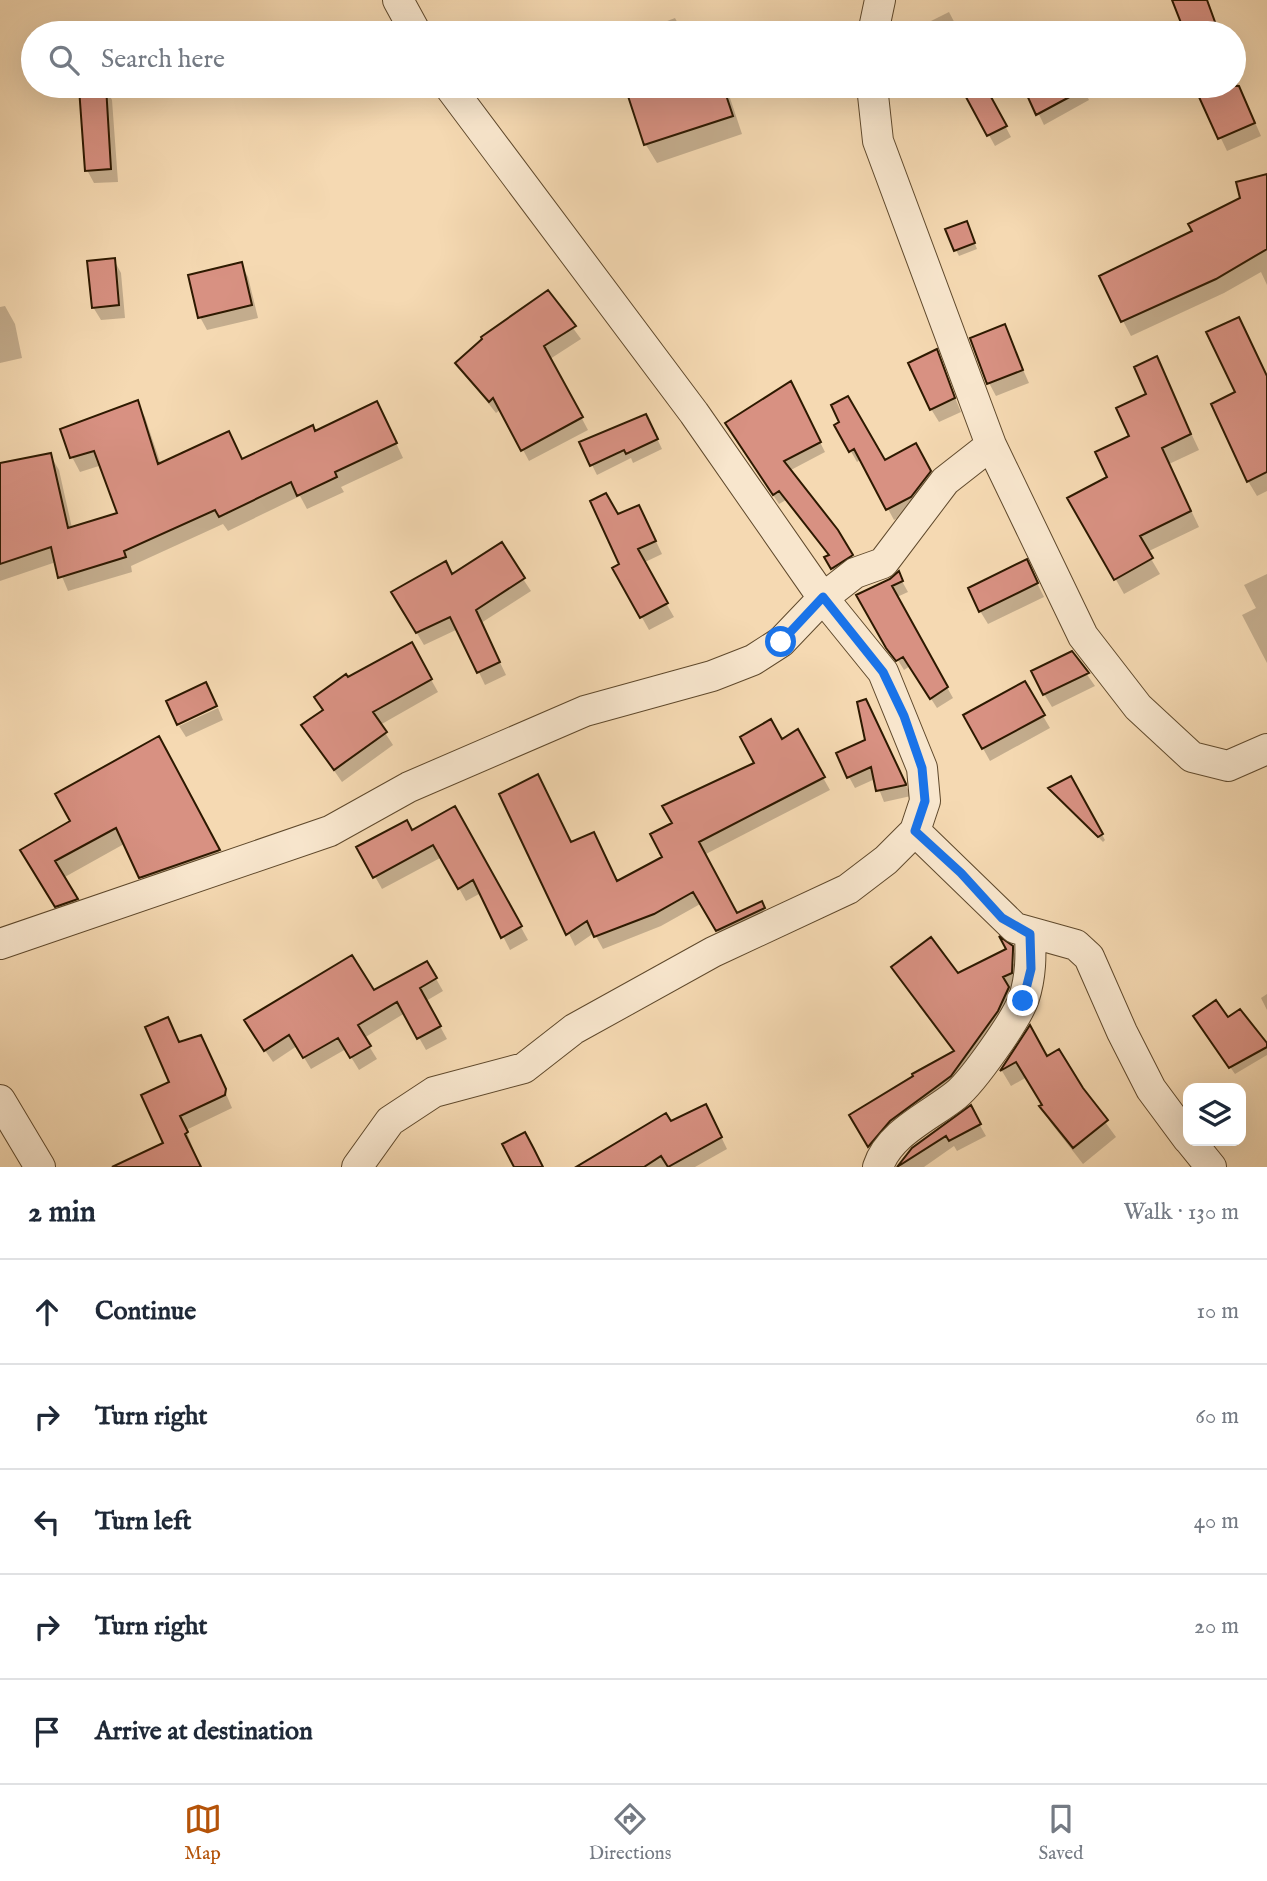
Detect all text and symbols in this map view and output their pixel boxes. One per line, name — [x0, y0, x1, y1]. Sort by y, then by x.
search box — [21, 21, 1246, 98]
icon: search — [45, 41, 83, 79]
text: Search here — [101, 43, 225, 76]
route start — [765, 626, 796, 657]
route end — [1007, 985, 1038, 1016]
map controls — [1183, 1083, 1246, 1146]
button: layers — [1183, 1083, 1246, 1146]
text: 2 min — [28, 1194, 96, 1232]
text: Walk · 130 m — [1124, 1198, 1239, 1227]
icon: ahead — [28, 1293, 66, 1331]
text: Continue — [95, 1295, 196, 1328]
text: 10 m — [1196, 1297, 1239, 1326]
icon: right — [28, 1398, 66, 1436]
text: Turn right — [95, 1400, 208, 1433]
text: 60 m — [1195, 1402, 1239, 1431]
icon: left — [28, 1503, 66, 1541]
text: Turn left — [95, 1505, 192, 1538]
text: 40 m — [1194, 1507, 1239, 1536]
icon: right — [28, 1608, 66, 1646]
text: Turn right — [95, 1610, 208, 1643]
text: 20 m — [1194, 1612, 1239, 1641]
icon: arrive — [28, 1713, 66, 1751]
text: Arrive at destination — [95, 1715, 313, 1748]
tab: Map — [184, 1800, 222, 1866]
tab: Directions — [589, 1800, 671, 1866]
tab: Saved — [1038, 1800, 1083, 1866]

